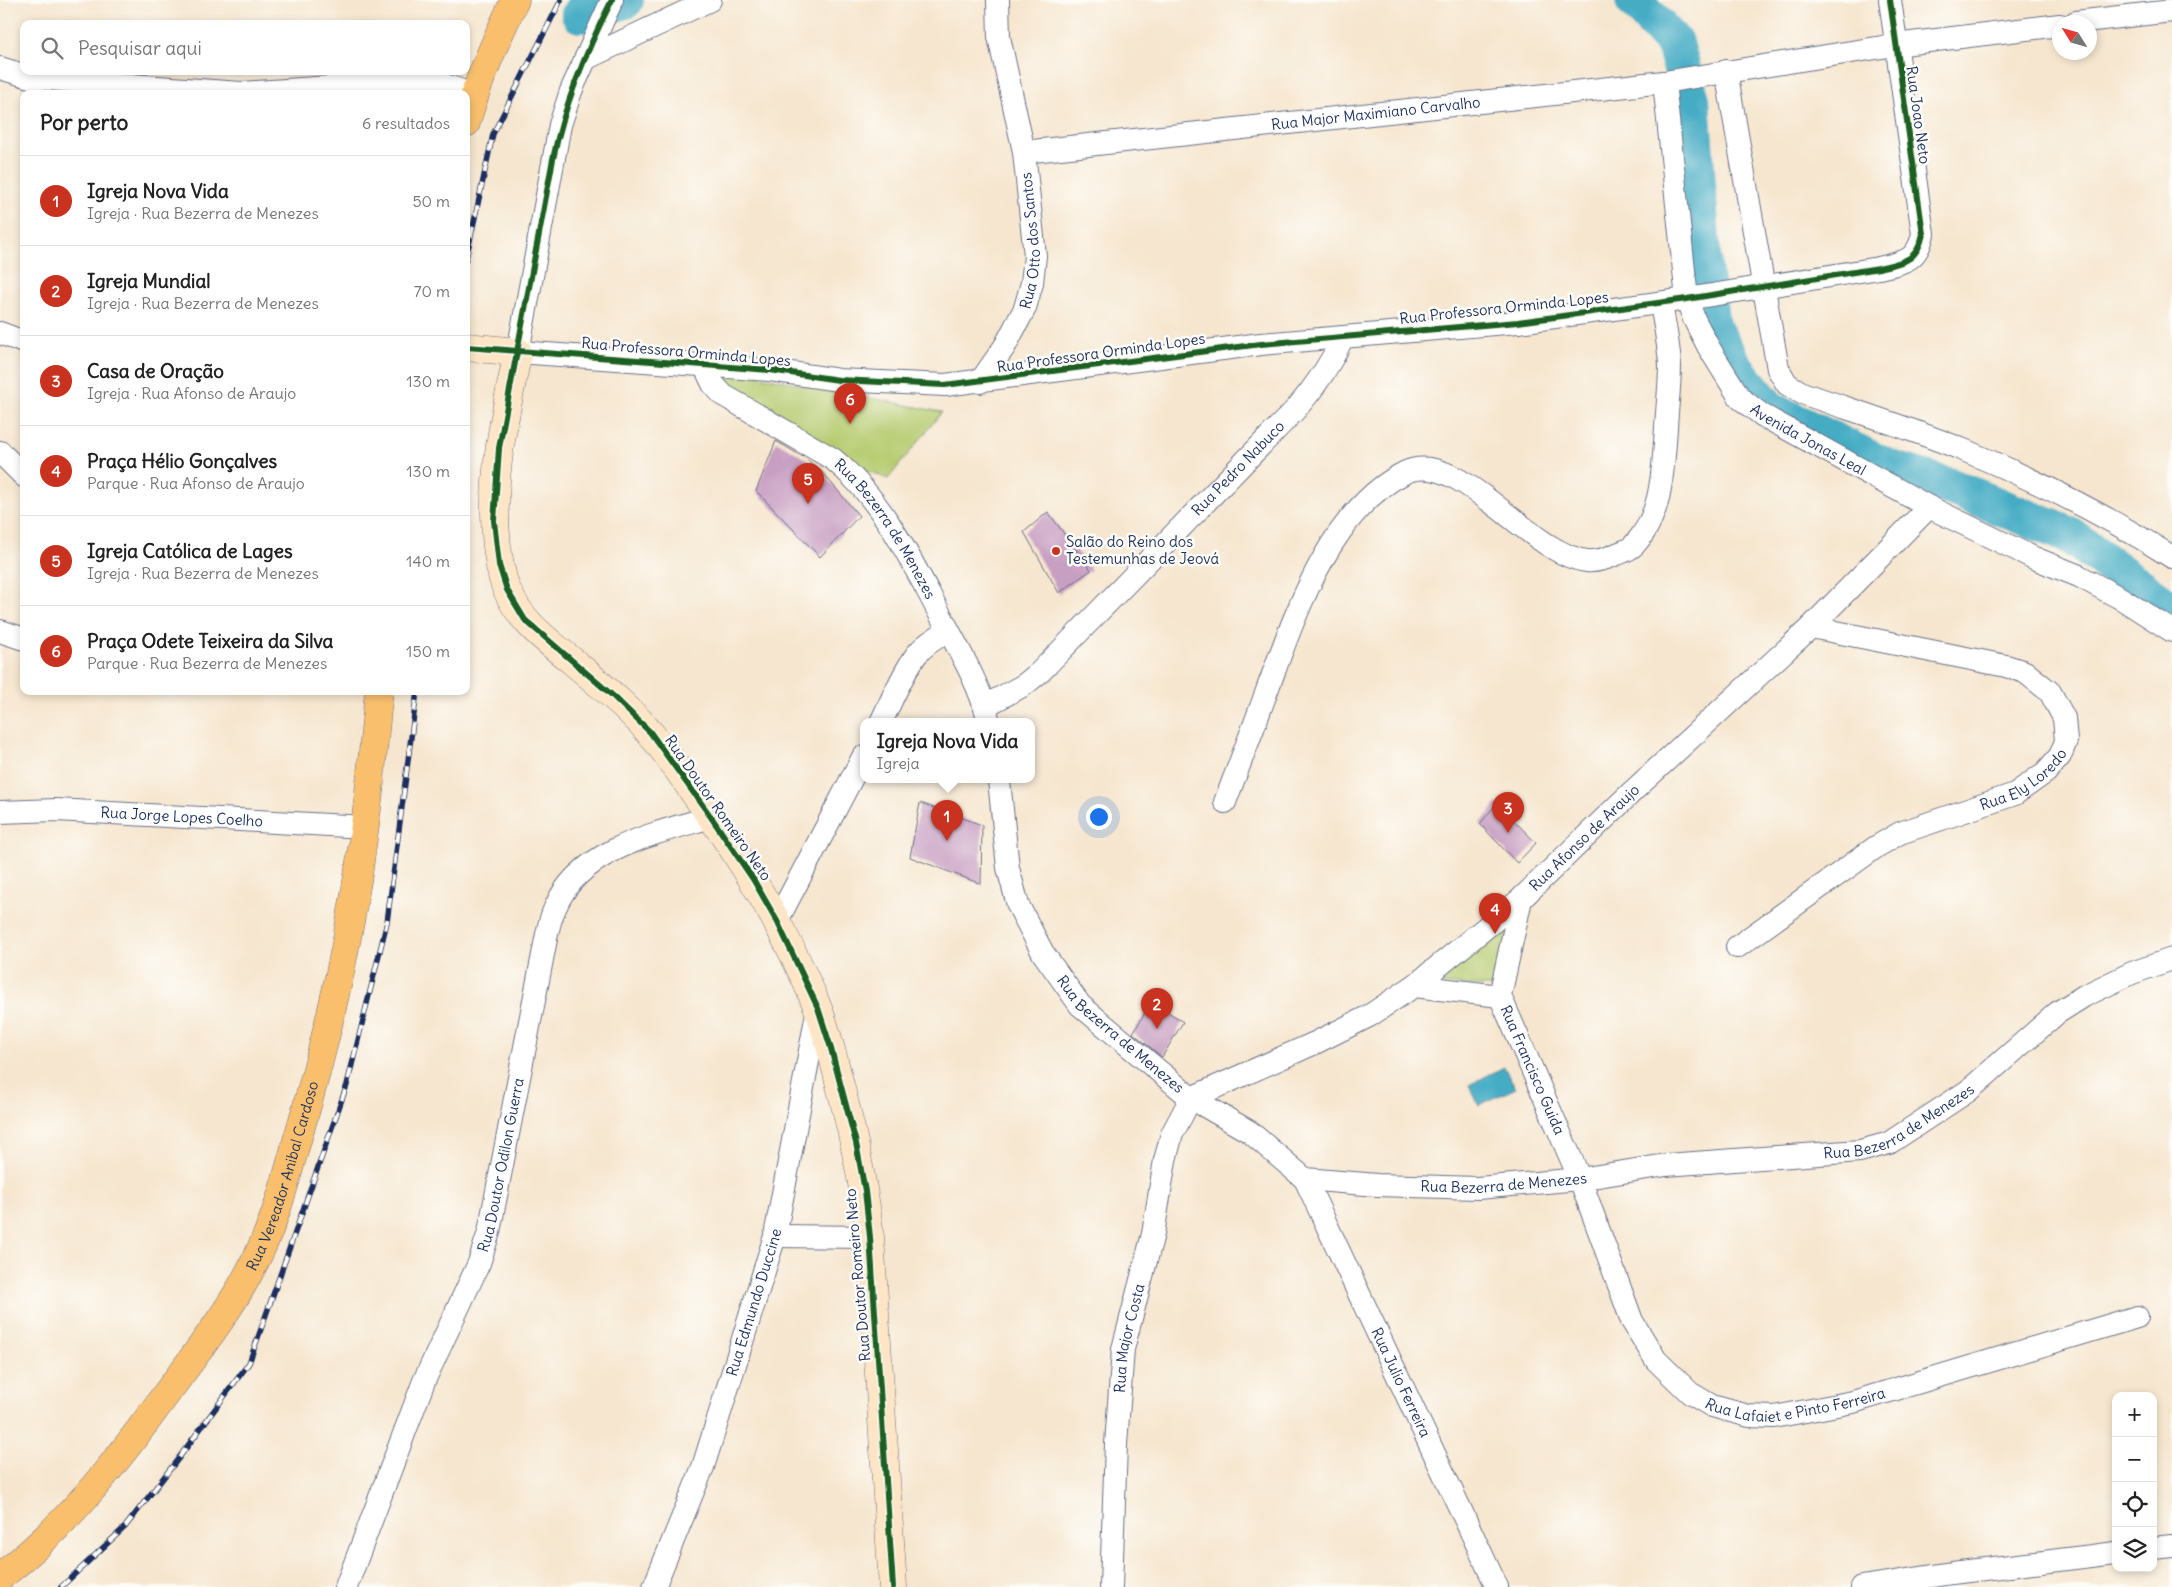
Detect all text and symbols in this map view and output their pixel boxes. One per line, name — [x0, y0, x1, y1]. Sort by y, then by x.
north arrow — [2052, 15, 2097, 60]
search box — [20, 20, 470, 75]
icon: search — [38, 34, 66, 62]
text: Pesquisar aqui — [78, 36, 202, 60]
street label: Rua Joao Neto — [1902, 65, 1935, 165]
street label: Rua Major Maximiano Carvalho — [1270, 92, 1481, 134]
text: Por perto — [40, 109, 128, 136]
text: 6 resultados — [362, 113, 450, 133]
street label: Rua Otto dos Santos — [1015, 171, 1044, 311]
text: Igreja Nova Vida — [87, 179, 229, 203]
text: 1 — [53, 191, 59, 211]
text: 50 m — [412, 191, 450, 211]
text: Igreja · Rua Bezerra de Menezes — [87, 203, 319, 223]
text: Igreja Mundial — [87, 269, 210, 293]
text: 2 — [52, 281, 60, 301]
text: 70 m — [414, 281, 450, 301]
street label: Rua Professora Orminda Lopes — [1398, 287, 1610, 328]
text: Igreja · Rua Bezerra de Menezes — [87, 293, 319, 313]
street label: Rua Professora Orminda Lopes — [996, 328, 1206, 377]
street label: Rua Professora Orminda Lopes — [581, 333, 792, 370]
text: Casa de Oração — [87, 359, 224, 383]
text: 3 — [51, 371, 61, 391]
text: 130 m — [406, 371, 450, 391]
text: Igreja · Rua Afonso de Araujo — [87, 383, 296, 403]
pin: 6 — [834, 383, 866, 424]
street label: Avenida Jonas Leal — [1747, 400, 1869, 479]
street label: Rua Pedro Nabuco — [1187, 417, 1288, 520]
text: Praça Hélio Gonçalves — [87, 449, 277, 473]
street label: Rua Bezerra de Menezes — [831, 454, 940, 602]
text: 4 — [51, 461, 61, 481]
text: 130 m — [406, 461, 450, 481]
pin: 5 — [792, 463, 824, 504]
text: Parque · Rua Afonso de Araujo — [87, 473, 305, 493]
place label: Salão do Reino dos Testemunhas de Jeová — [1066, 532, 1220, 568]
text: Igreja Católica de Lages — [87, 539, 293, 563]
marker: Salão do Reino dos Testemunhas de Jeová — [1050, 545, 1062, 557]
text: 5 — [51, 551, 61, 571]
text: 140 m — [406, 551, 450, 571]
text: Igreja · Rua Bezerra de Menezes — [87, 563, 319, 583]
text: Praça Odete Teixeira da Silva — [87, 629, 333, 653]
text: 6 — [51, 641, 61, 661]
text: 150 m — [406, 641, 450, 661]
text: Parque · Rua Bezerra de Menezes — [87, 653, 327, 673]
popup — [860, 718, 1035, 783]
text: Igreja Nova Vida — [877, 729, 1018, 753]
street label: Rua Doutor Romeiro Neto — [661, 731, 776, 884]
street label: Rua Ely Loredo — [1977, 746, 2071, 814]
text: Igreja — [877, 753, 920, 773]
street label: Rua Afonso de Araujo — [1525, 780, 1643, 895]
pin: 3 — [1492, 792, 1524, 833]
pin: 1 — [931, 800, 963, 841]
street label: Rua Jorge Lopes Coelho — [100, 802, 263, 830]
your location — [1086, 804, 1112, 830]
pin: 4 — [1479, 893, 1511, 934]
street label: Rua Bezerra de Menezes — [1053, 971, 1188, 1097]
pin: 2 — [1141, 988, 1173, 1029]
street label: Rua Francisco Guida — [1496, 1002, 1570, 1138]
street label: Rua Doutor Odilon Guerra — [473, 1076, 528, 1255]
street label: Rua Vereador Anibal Cardoso — [242, 1079, 322, 1274]
street label: Rua Bezerra de Menezes — [1823, 1080, 1978, 1163]
street label: Rua Bezerra de Menezes — [1420, 1168, 1588, 1197]
street label: Rua Doutor Romeiro Neto — [840, 1188, 875, 1362]
street label: Rua Edmundo Duccine — [722, 1227, 785, 1379]
street label: Rua Major Costa — [1110, 1281, 1149, 1393]
street label: Rua Julio Ferreira — [1367, 1324, 1435, 1441]
street label: Rua Lafaiet e Pinto Ferreira — [1702, 1383, 1888, 1426]
map controls — [2112, 1392, 2157, 1572]
button: + — [2112, 1392, 2157, 1437]
button: − — [2112, 1437, 2157, 1482]
button: locate — [2112, 1482, 2157, 1527]
button: layers — [2112, 1527, 2157, 1572]

